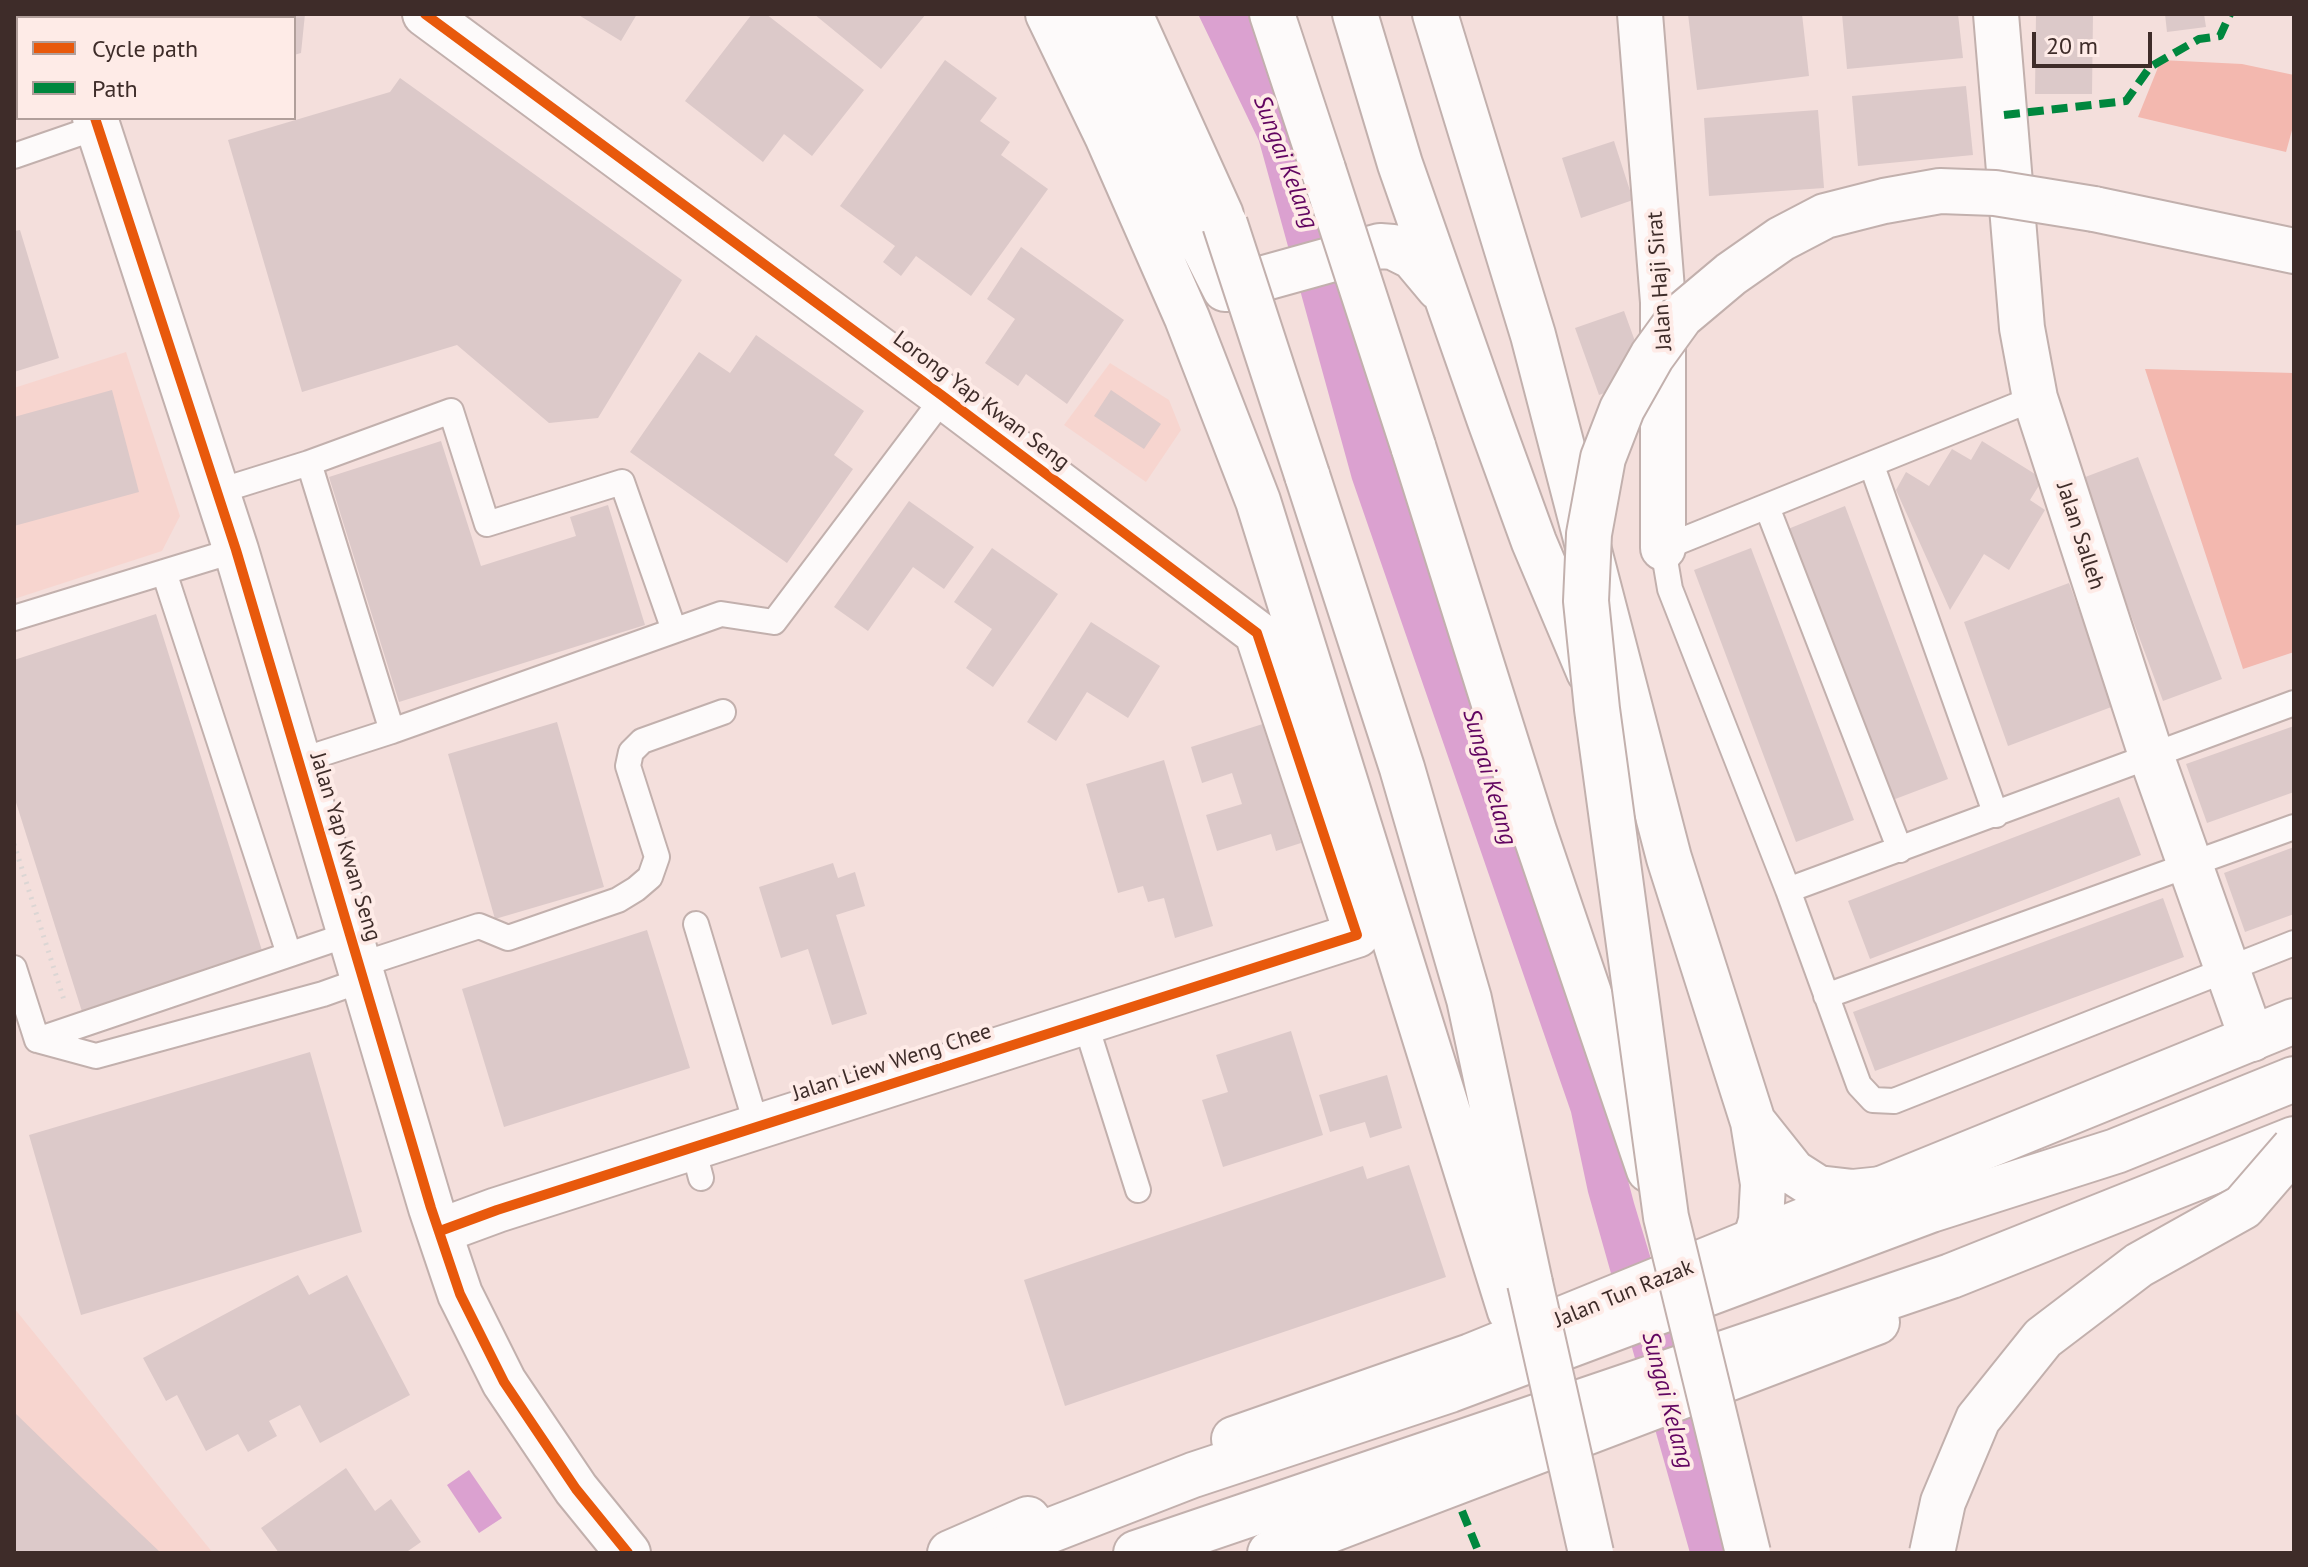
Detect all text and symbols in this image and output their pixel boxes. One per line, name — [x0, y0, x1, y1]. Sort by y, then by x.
legend — [16, 16, 296, 120]
scale bar — [2036, 16, 2156, 66]
text: 20 m — [2046, 30, 2098, 61]
text: Cycle path — [92, 33, 198, 64]
text: Path — [92, 73, 138, 104]
water label: Sungai Kelang — [1246, 91, 1324, 233]
street label: Jalan Haji Sirat — [1642, 211, 1678, 351]
street label: Lorong Yap Kwan Seng — [888, 326, 1074, 476]
street label: Jalan Salleh — [2050, 479, 2110, 593]
water label: Sungai Kelang — [1456, 706, 1522, 848]
street label: Jalan Yap Kwan Seng — [304, 749, 386, 945]
street label: Jalan Liew Weng Chee — [789, 1018, 995, 1108]
street label: Jalan Tun Razak — [1551, 1254, 1697, 1334]
water label: Sungai Kelang — [1635, 1328, 1699, 1472]

